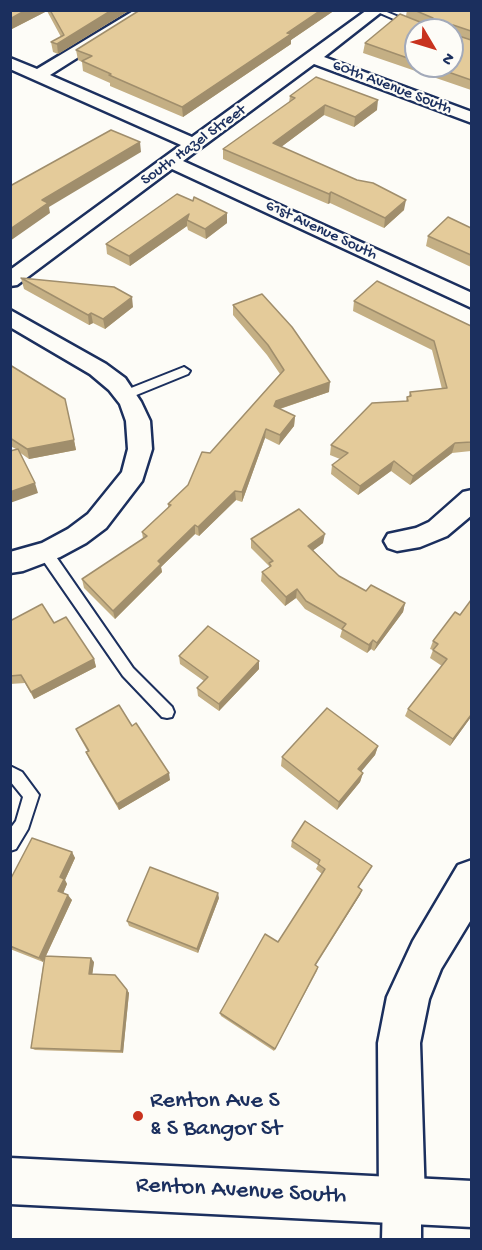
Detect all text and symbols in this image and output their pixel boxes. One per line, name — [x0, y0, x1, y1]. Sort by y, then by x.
north arrow — [404, 18, 464, 78]
text: N — [436, 48, 458, 68]
street label: 60th Avenue South — [330, 56, 454, 120]
street label: South Hazel Street — [138, 101, 250, 191]
street label: 61st Avenue South — [262, 197, 380, 265]
place label: Renton Ave S & S Bangor St — [150, 1088, 282, 1144]
marker: Renton Ave S & S Bangor St — [131, 1109, 145, 1123]
street label: Renton Avenue South — [135, 1172, 347, 1212]

